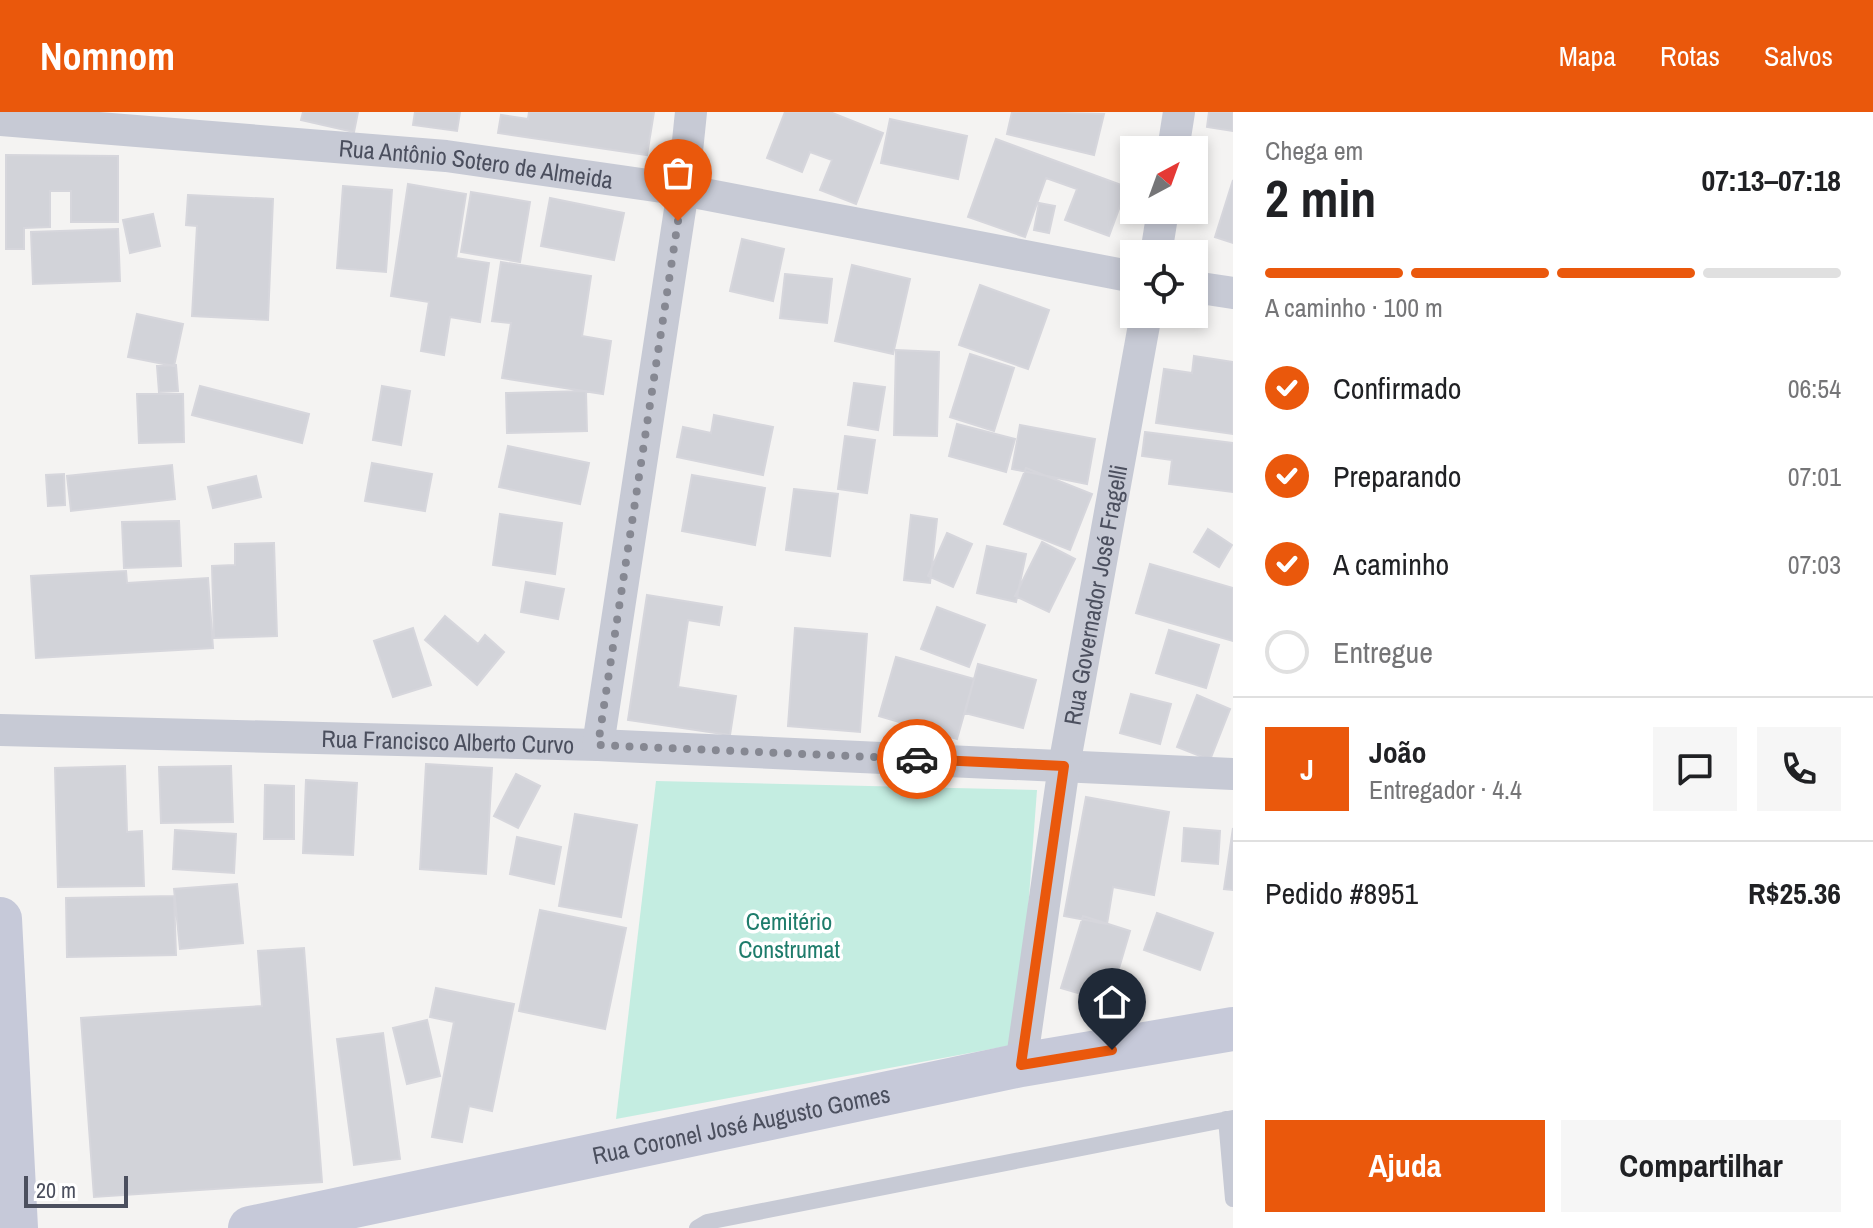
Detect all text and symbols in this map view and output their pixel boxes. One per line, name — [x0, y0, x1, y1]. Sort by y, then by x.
text: Nomnom — [40, 31, 175, 82]
text: Mapa — [1559, 37, 1616, 75]
text: Rotas — [1660, 37, 1720, 75]
text: Salvos — [1764, 37, 1833, 75]
street label: Rua Antônio Sotero de Almeida — [338, 131, 615, 196]
text: Chega em — [1265, 133, 1363, 168]
north arrow — [1120, 136, 1208, 224]
map controls — [1120, 136, 1208, 328]
pin — [644, 139, 712, 221]
icon: bag — [656, 151, 700, 195]
text: 07:13–07:18 — [1702, 160, 1841, 200]
text: 2 min — [1265, 163, 1376, 233]
button: locate — [1120, 240, 1208, 328]
text: A caminho · 100 m — [1265, 290, 1443, 325]
icon: check — [1265, 366, 1309, 410]
text: Confirmado — [1333, 368, 1462, 408]
text: 06:54 — [1788, 371, 1841, 406]
icon: check — [1265, 454, 1309, 498]
text: Preparando — [1333, 456, 1462, 496]
text: 07:01 — [1788, 459, 1841, 494]
street label: Rua Governador José Fragelli — [1056, 462, 1134, 728]
icon: check — [1265, 542, 1309, 586]
text: A caminho — [1333, 544, 1449, 584]
text: 07:03 — [1788, 547, 1841, 582]
text: Entregue — [1333, 632, 1433, 672]
courier — [877, 719, 957, 799]
street label: Rua Francisco Alberto Curvo — [321, 722, 575, 760]
button: chat — [1653, 727, 1737, 811]
button: phone — [1757, 727, 1841, 811]
text: João — [1369, 732, 1426, 772]
icon: car — [895, 737, 939, 781]
text: J — [1300, 749, 1314, 789]
text: Entregador · 4.4 — [1369, 772, 1522, 807]
text: Pedido #8951 — [1265, 873, 1418, 913]
text: R$25.36 — [1748, 873, 1841, 913]
park label: Cemitério Construmat — [738, 905, 840, 965]
pin — [1078, 968, 1146, 1050]
icon: home — [1090, 980, 1134, 1024]
street label: Rua Coronel José Augusto Gomes — [589, 1077, 893, 1171]
button: Ajuda — [1265, 1120, 1545, 1212]
button: Compartilhar — [1561, 1120, 1841, 1212]
scale bar — [24, 1172, 128, 1208]
text: 20 m — [36, 1175, 76, 1205]

